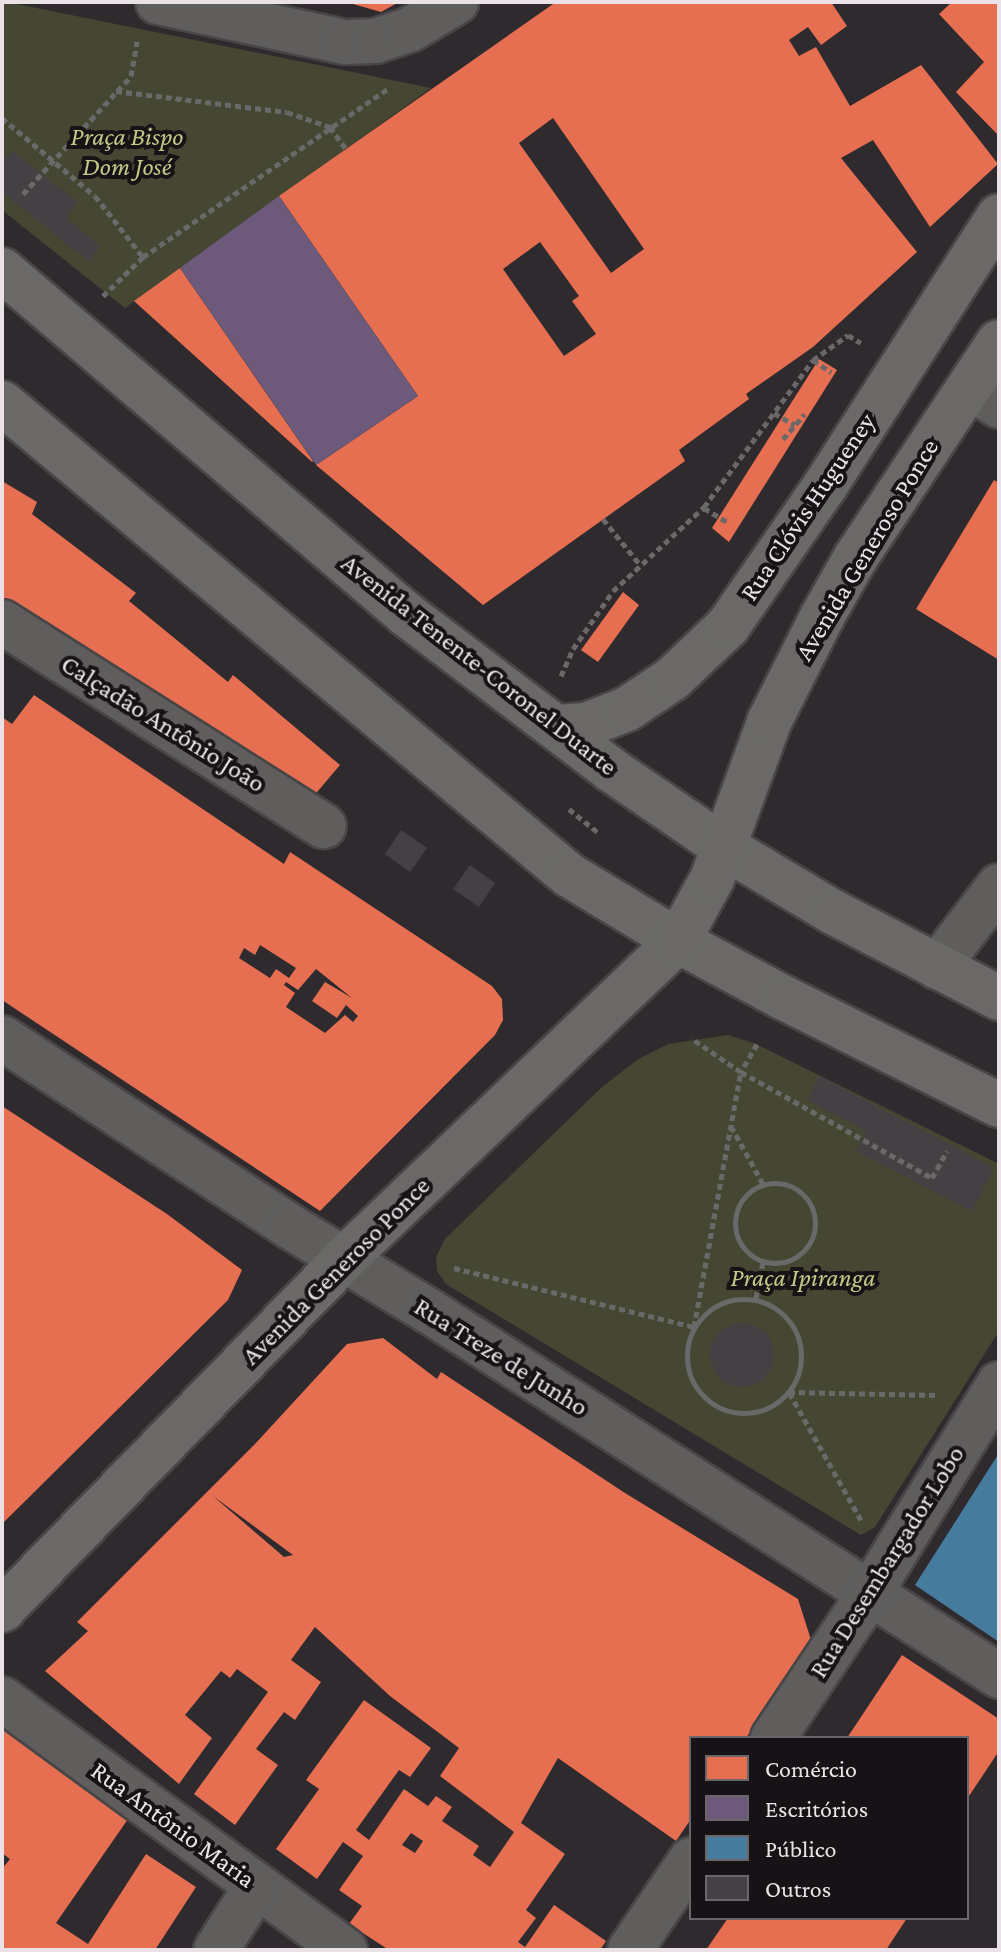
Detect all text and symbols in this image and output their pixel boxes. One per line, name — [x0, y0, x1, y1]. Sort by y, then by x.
park label: Praça Bispo Dom José — [71, 121, 183, 182]
street label: Rua Clóvis Hugueney — [734, 407, 882, 607]
street label: Avenida Generoso Ponce — [788, 433, 946, 667]
street label: Avenida Tenente-Coronel Duarte — [335, 548, 623, 782]
street label: Calçadão Antônio João — [55, 649, 271, 799]
street label: Avenida Generoso Ponce — [235, 1170, 437, 1372]
park label: Praça Ipiranga — [731, 1262, 875, 1294]
street label: Rua Treze de Junho — [408, 1291, 594, 1423]
street label: Rua Desembargador Lobo — [803, 1440, 971, 1684]
legend — [689, 1736, 969, 1920]
street label: Rua Antônio Maria — [85, 1755, 261, 1895]
text: Comércio — [765, 1755, 857, 1782]
text: Escritórios — [765, 1795, 868, 1822]
text: Público — [765, 1835, 836, 1862]
text: Outros — [765, 1875, 831, 1902]

